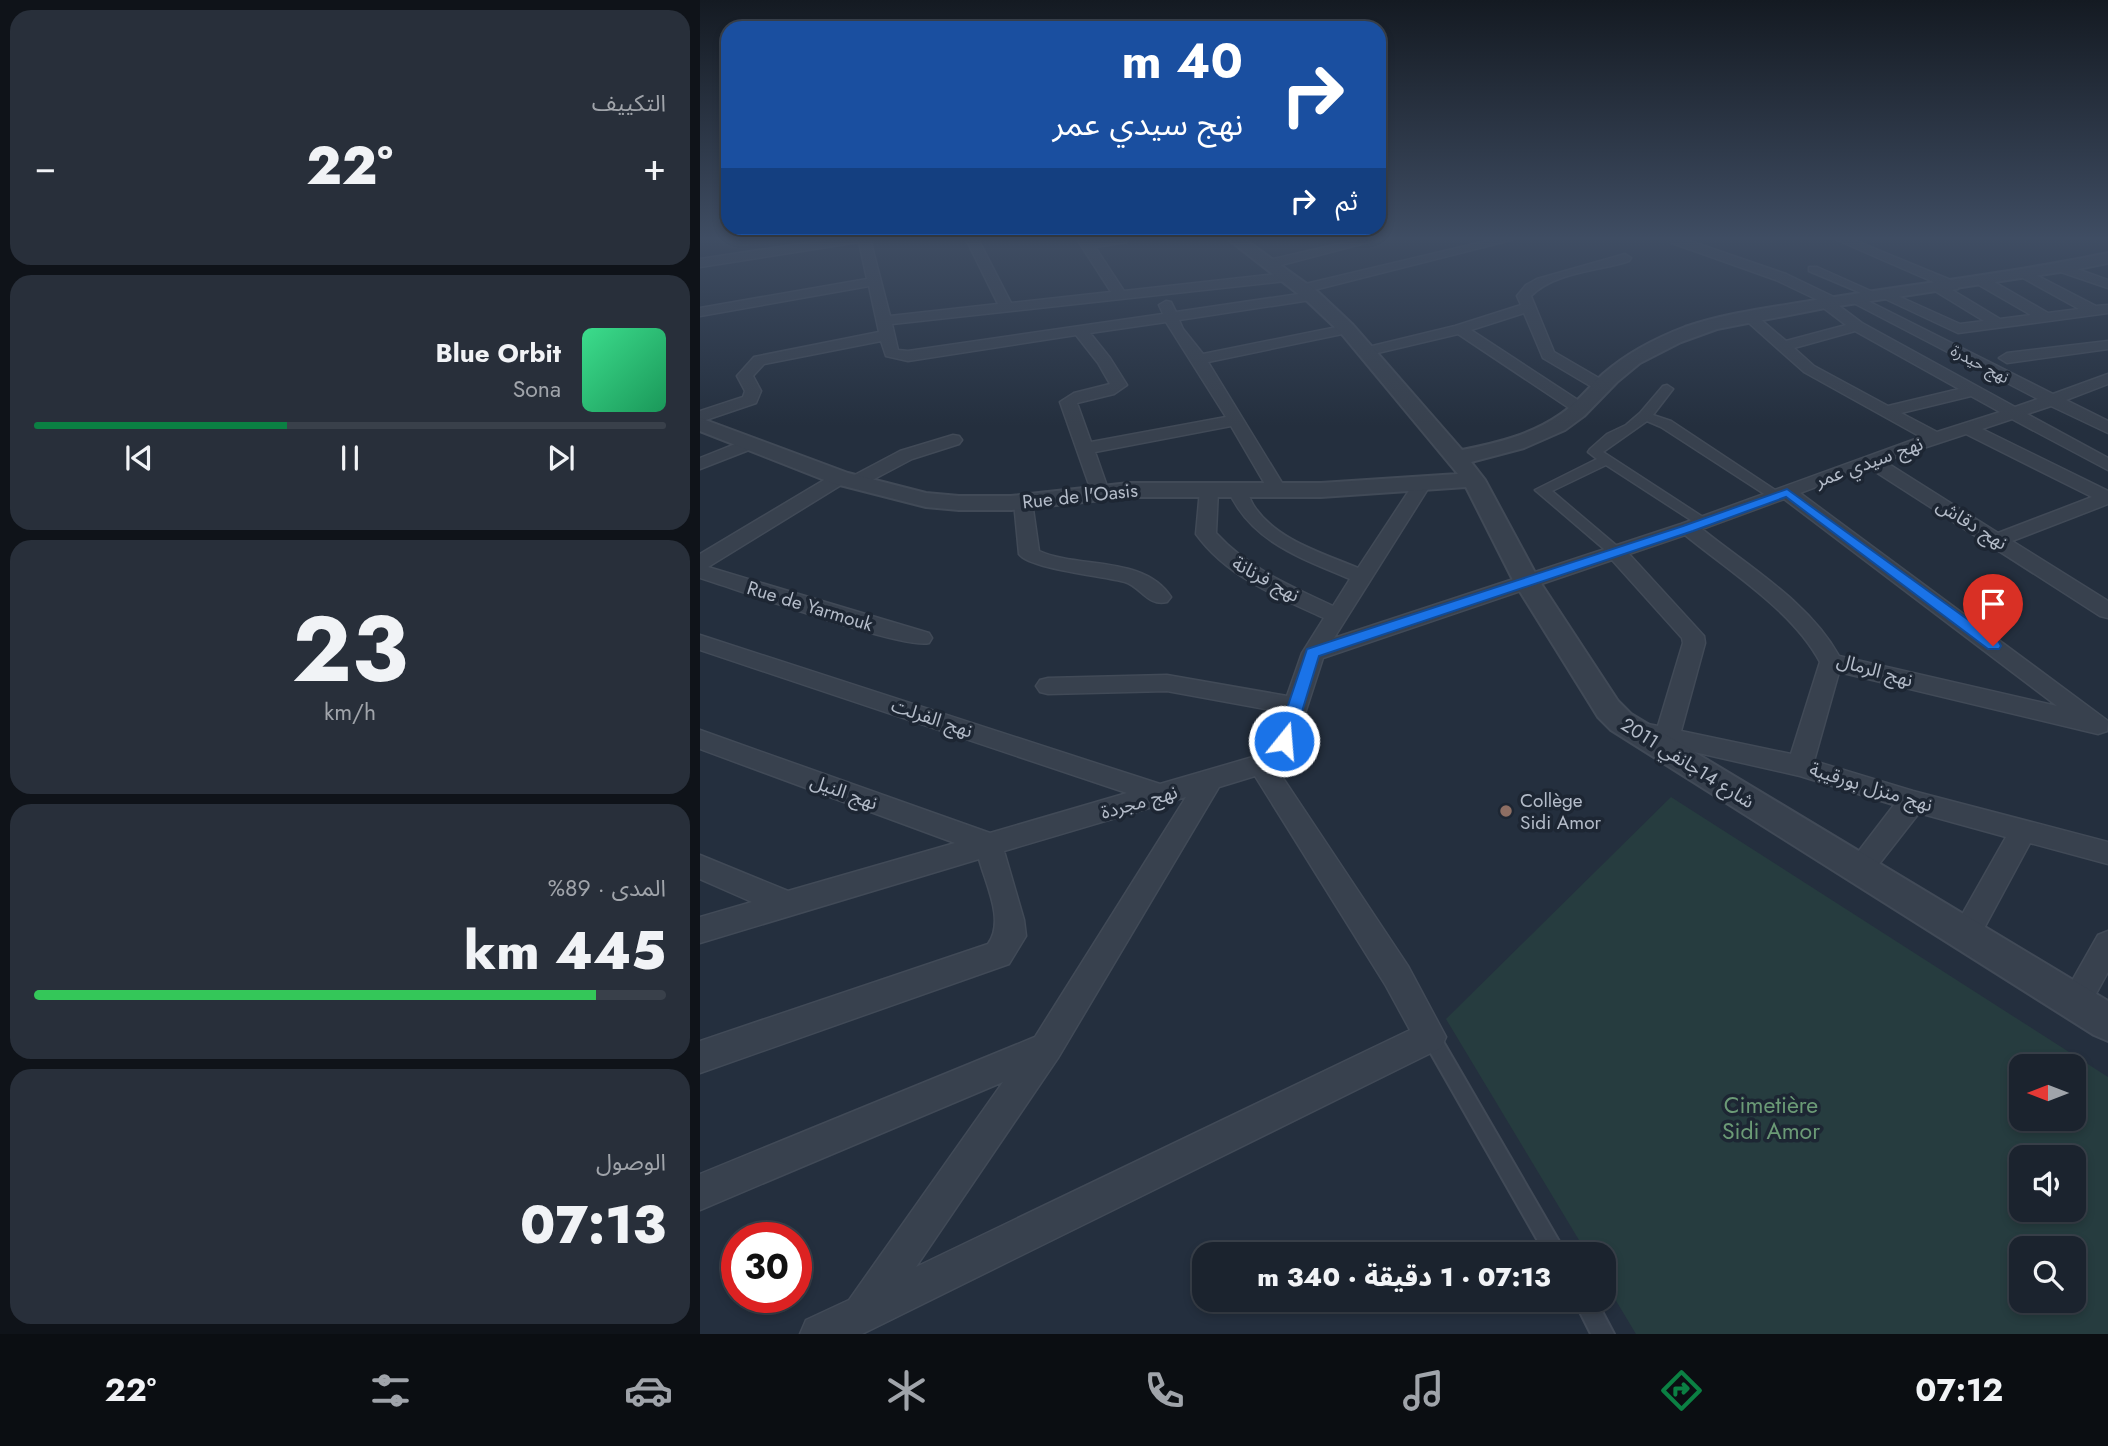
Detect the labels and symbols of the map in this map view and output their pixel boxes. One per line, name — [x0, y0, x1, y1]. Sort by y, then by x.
street label: نهج حيدرة — [1946, 339, 2013, 390]
street label: نهج سيدي عمر — [1810, 430, 1927, 496]
street label: Rue de l'Oasis — [1021, 476, 1139, 515]
street label: نهج دقاش — [1931, 492, 2013, 557]
street label: نهج فرنانة — [1227, 549, 1305, 609]
street label: Rue de Yarmouk — [744, 574, 877, 638]
pin — [1963, 574, 2023, 646]
street label: نهج الرمال — [1834, 646, 1916, 695]
street label: نهج الفرلت — [887, 691, 976, 745]
position arrow — [1247, 704, 1321, 778]
street label: شارع 14جانفي 2011 — [1615, 711, 1760, 816]
street label: نهج منزل بورقيبة — [1806, 755, 1936, 820]
street label: نهج النيل — [806, 767, 881, 818]
street label: نهج مجردة — [1098, 778, 1181, 827]
place label: Collège Sidi Amor — [1520, 787, 1602, 836]
marker: Collège Sidi Amor — [1498, 803, 1514, 819]
north arrow — [2009, 1054, 2086, 1130]
park label: Cimetière Sidi Amor — [1722, 1088, 1820, 1148]
speed limit sign: 30 — [721, 1222, 812, 1313]

